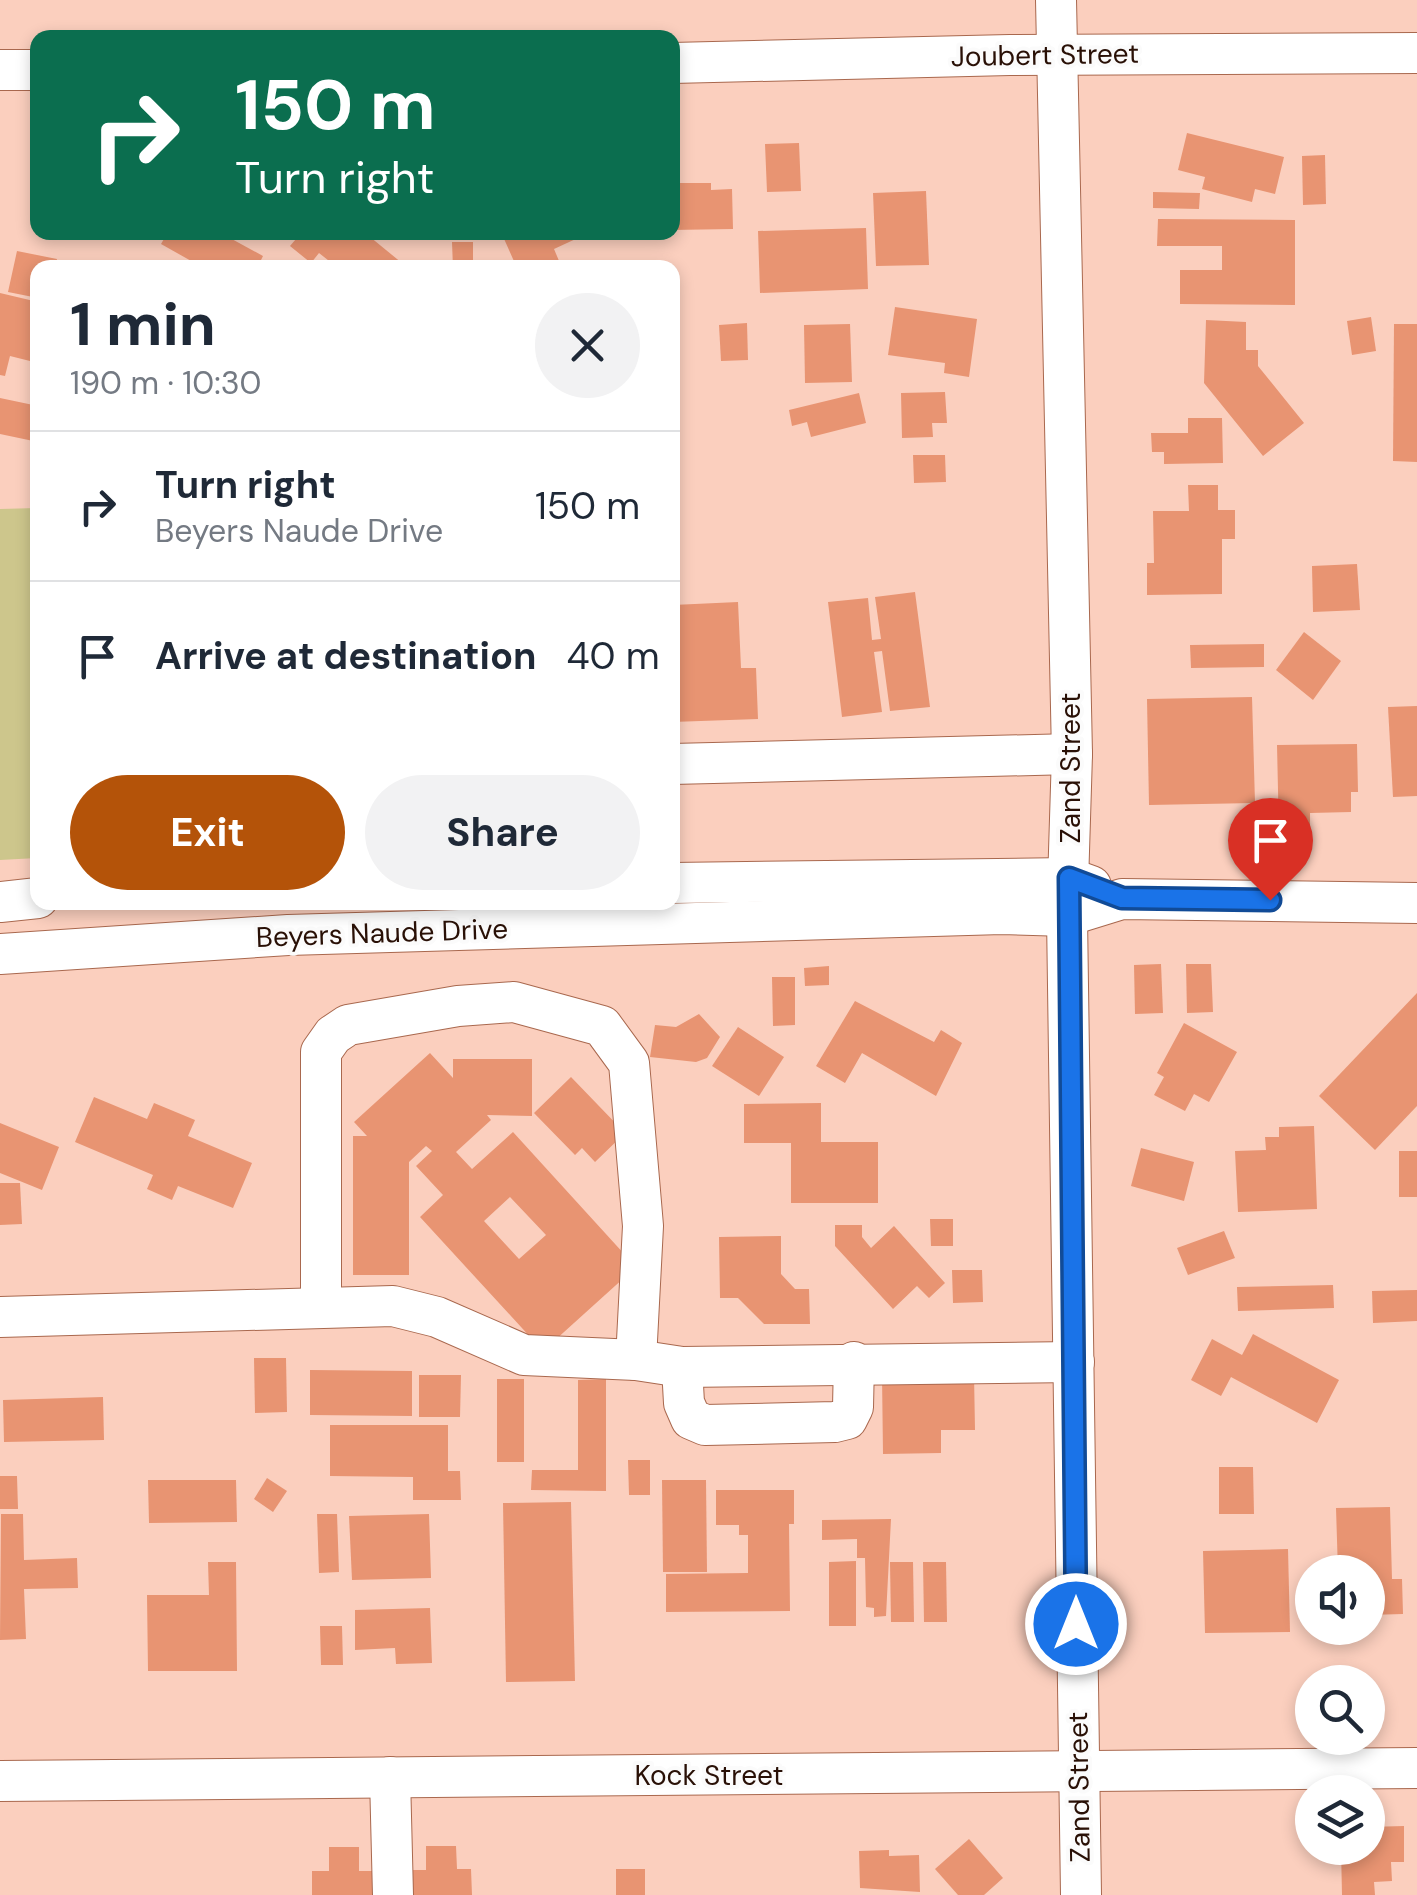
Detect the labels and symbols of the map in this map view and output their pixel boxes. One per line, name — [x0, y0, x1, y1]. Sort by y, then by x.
street label: Joubert Street — [951, 35, 1139, 75]
street label: Zand Street — [1052, 693, 1089, 843]
pin — [1228, 798, 1313, 901]
street label: Beyers Naude Drive — [255, 910, 509, 956]
position arrow — [1024, 1572, 1128, 1676]
street label: Zand Street — [1059, 1711, 1099, 1863]
street label: Kock Street — [635, 1757, 783, 1794]

